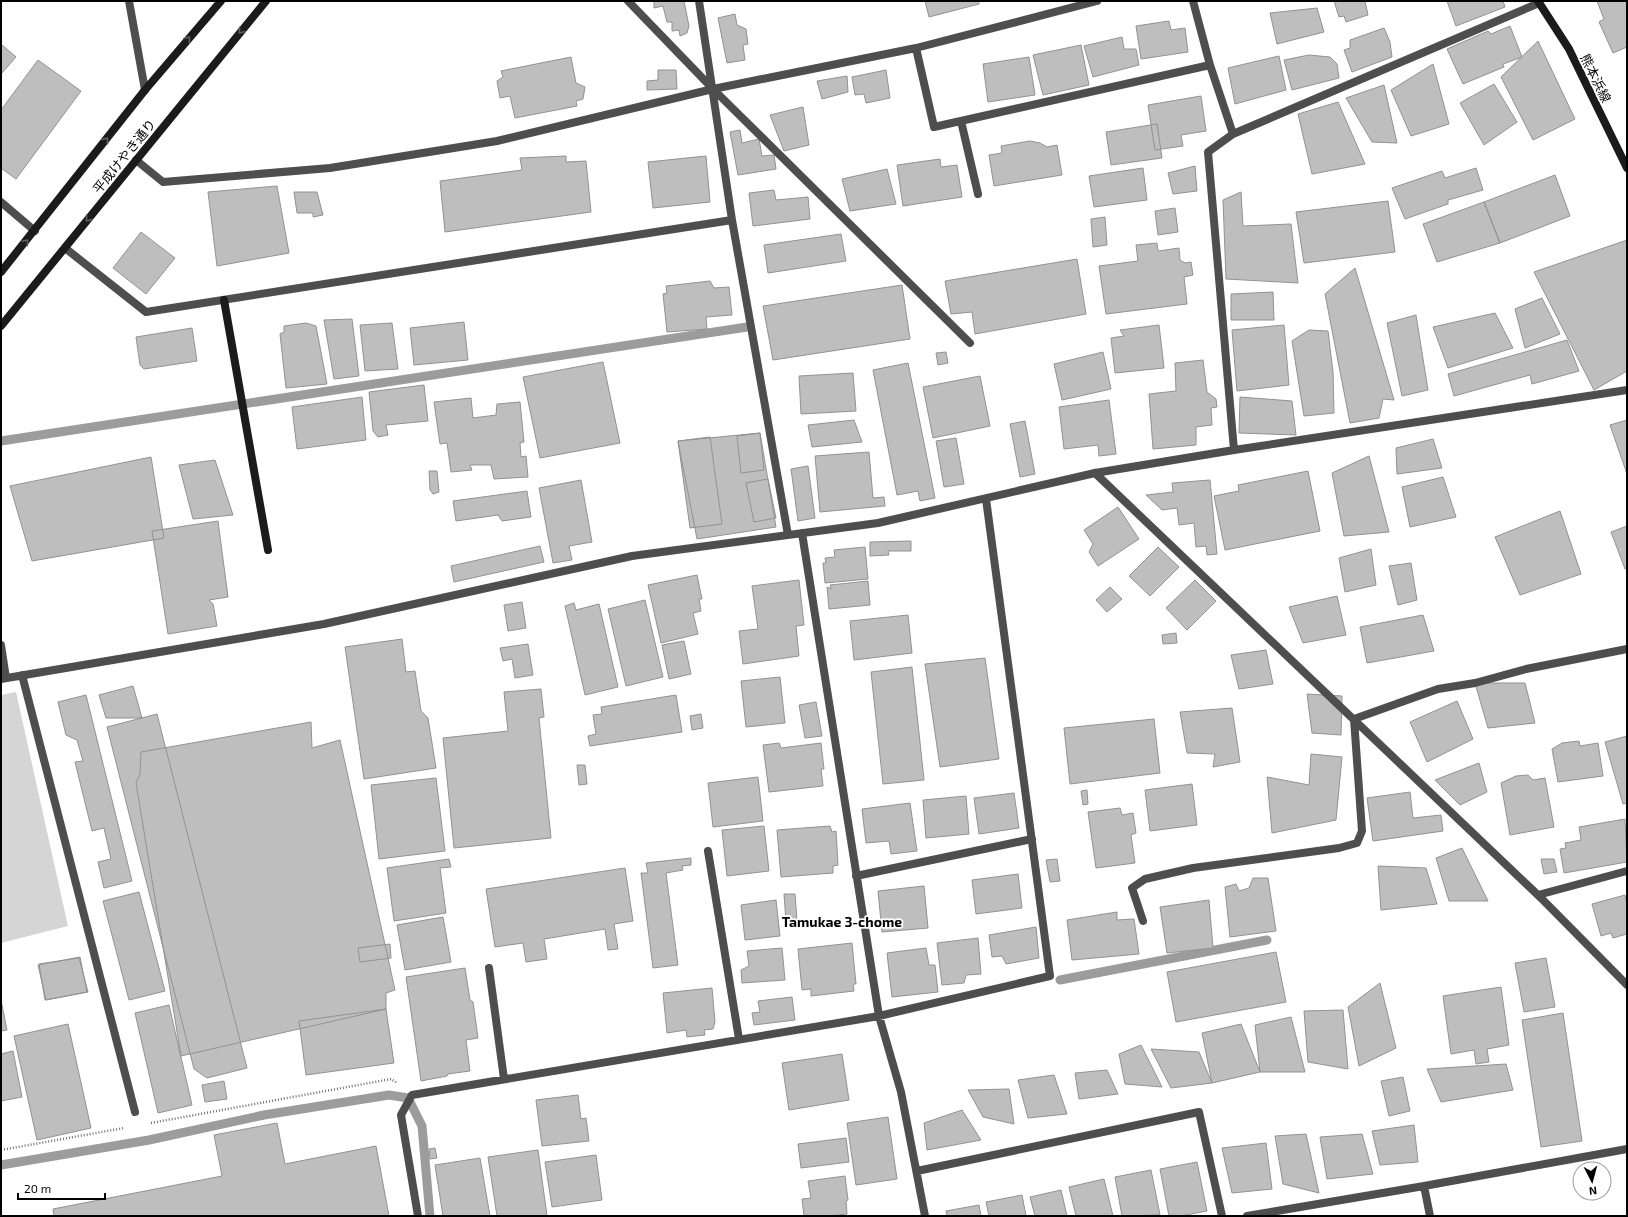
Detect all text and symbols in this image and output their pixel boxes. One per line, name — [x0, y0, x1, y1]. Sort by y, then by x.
one-way arrow — [239, 27, 246, 34]
one-way arrow — [184, 37, 191, 44]
street label: 熊本浜線 — [1577, 51, 1615, 105]
street label: 平成けやき通り — [89, 116, 159, 196]
one-way arrow — [102, 138, 109, 145]
one-way arrow — [86, 214, 93, 221]
one-way arrow — [21, 240, 28, 247]
district label: Tamukae 3-chome — [782, 913, 902, 930]
north arrow — [1572, 1161, 1612, 1201]
scale bar — [18, 1175, 105, 1201]
text: 20 m — [24, 1181, 51, 1195]
text: N — [1588, 1185, 1598, 1198]

